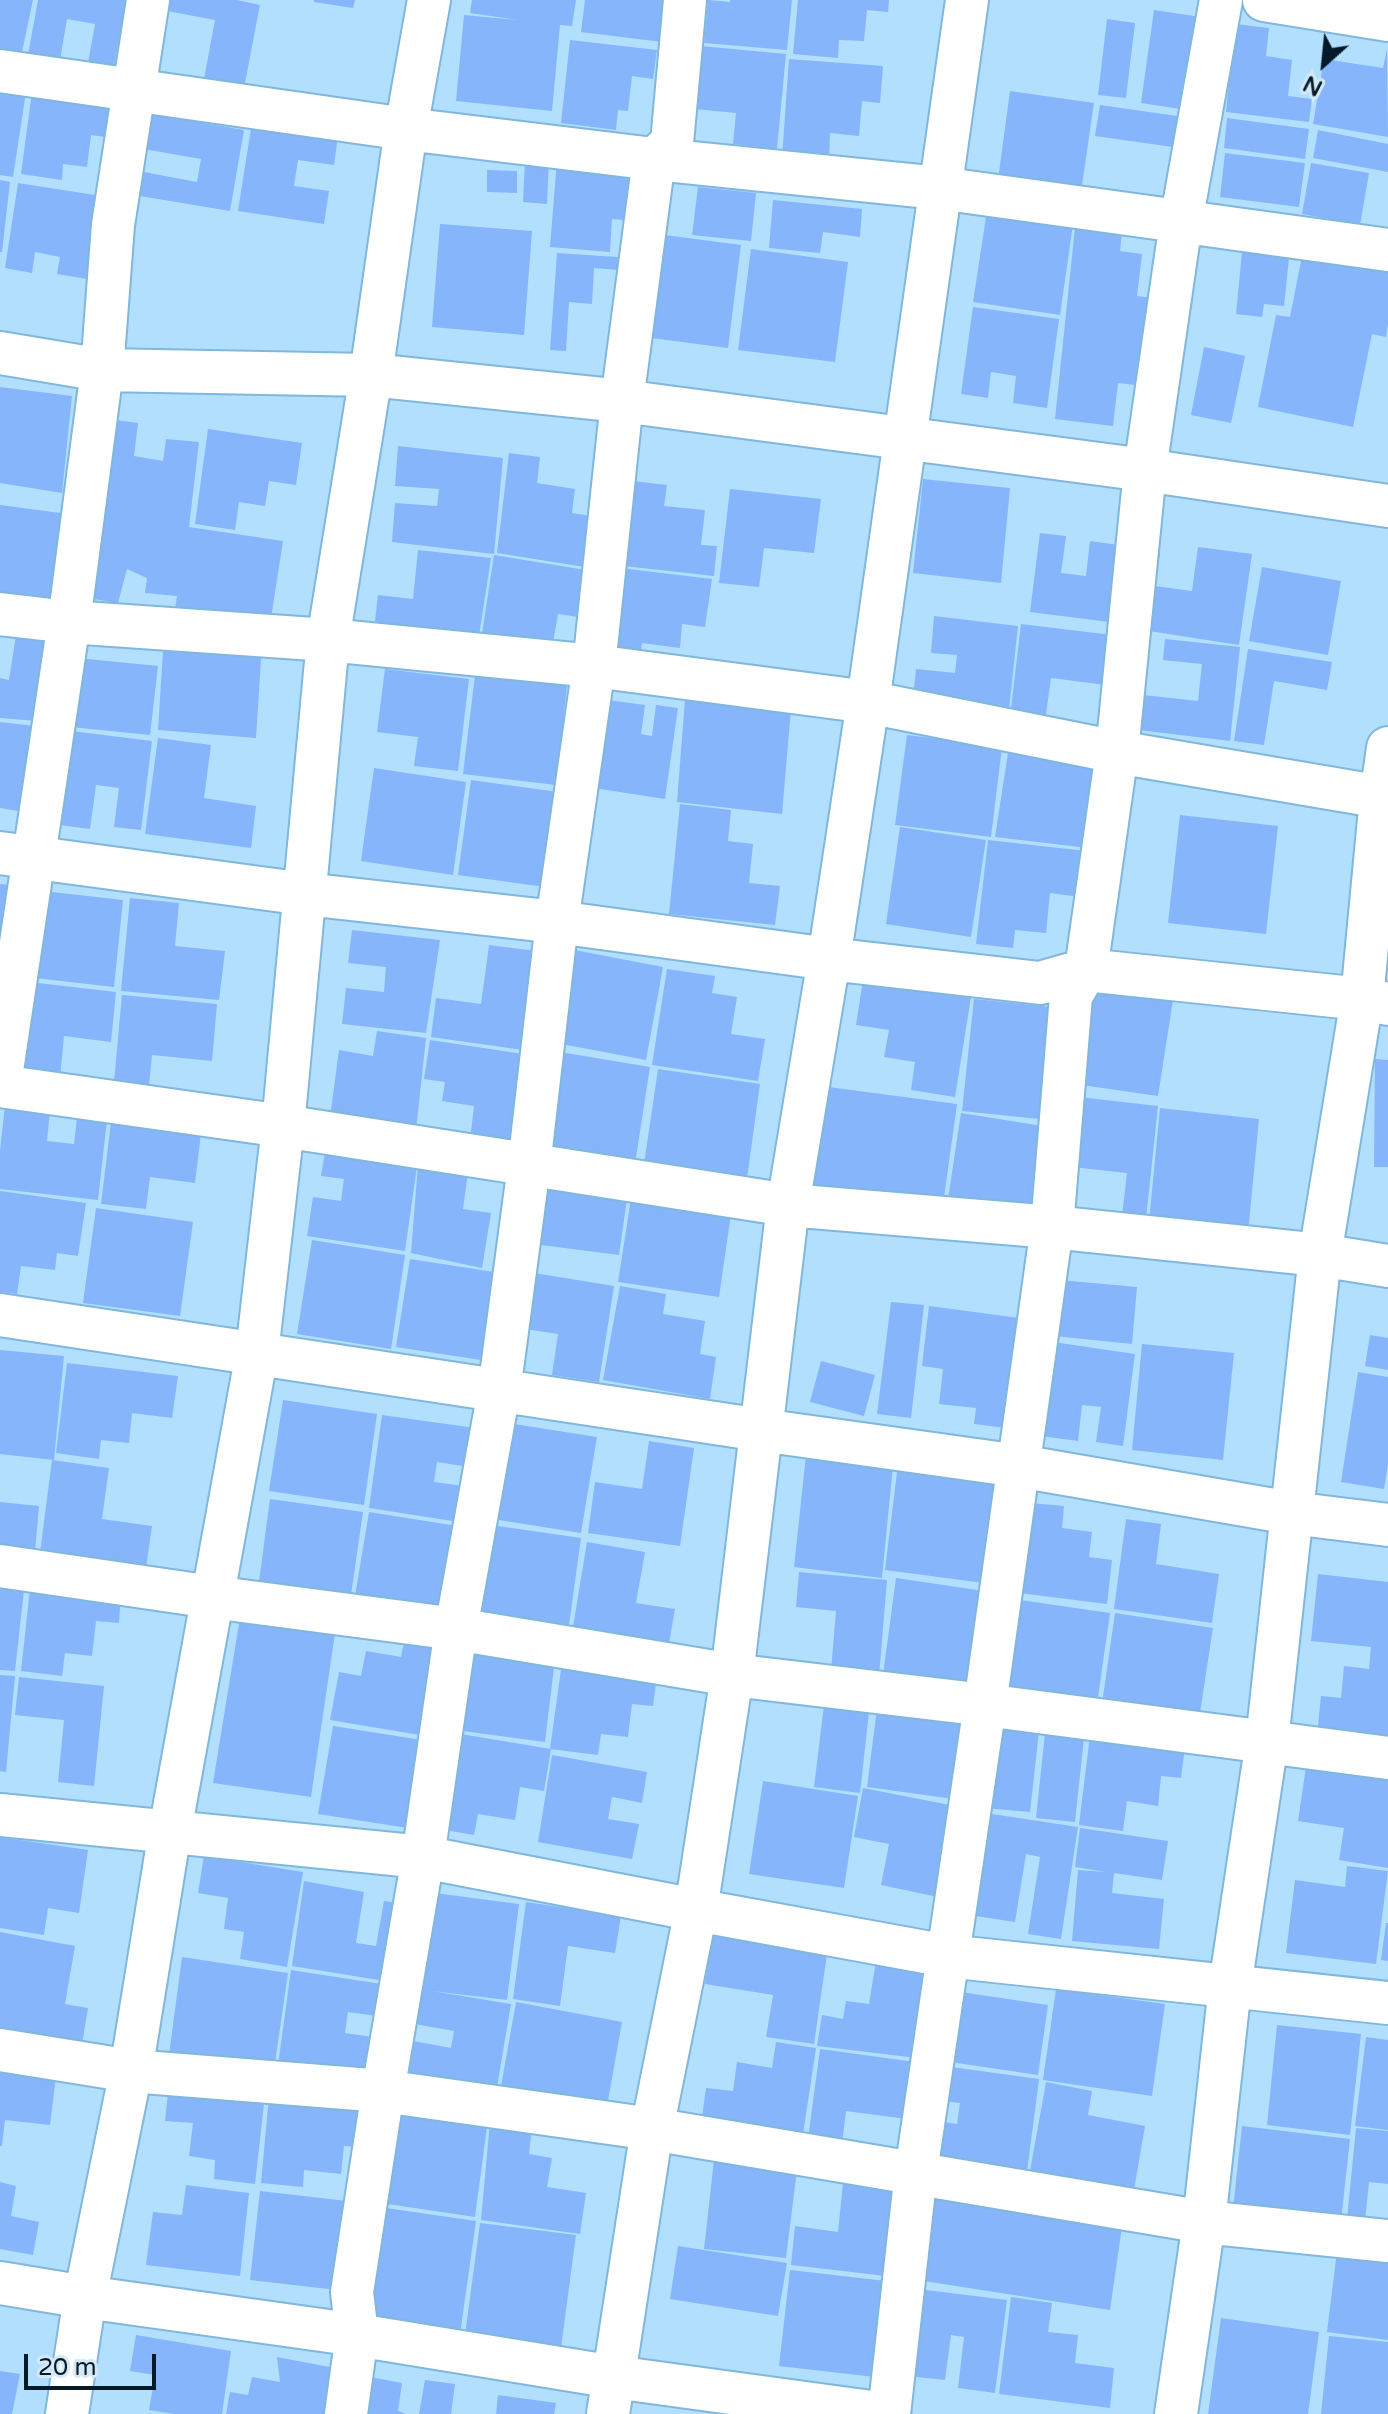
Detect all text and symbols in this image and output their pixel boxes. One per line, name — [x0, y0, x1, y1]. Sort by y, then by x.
north arrow — [1284, 24, 1364, 104]
text: N — [1299, 70, 1327, 101]
scale bar — [28, 2338, 160, 2388]
text: 20 m — [38, 2353, 96, 2382]

